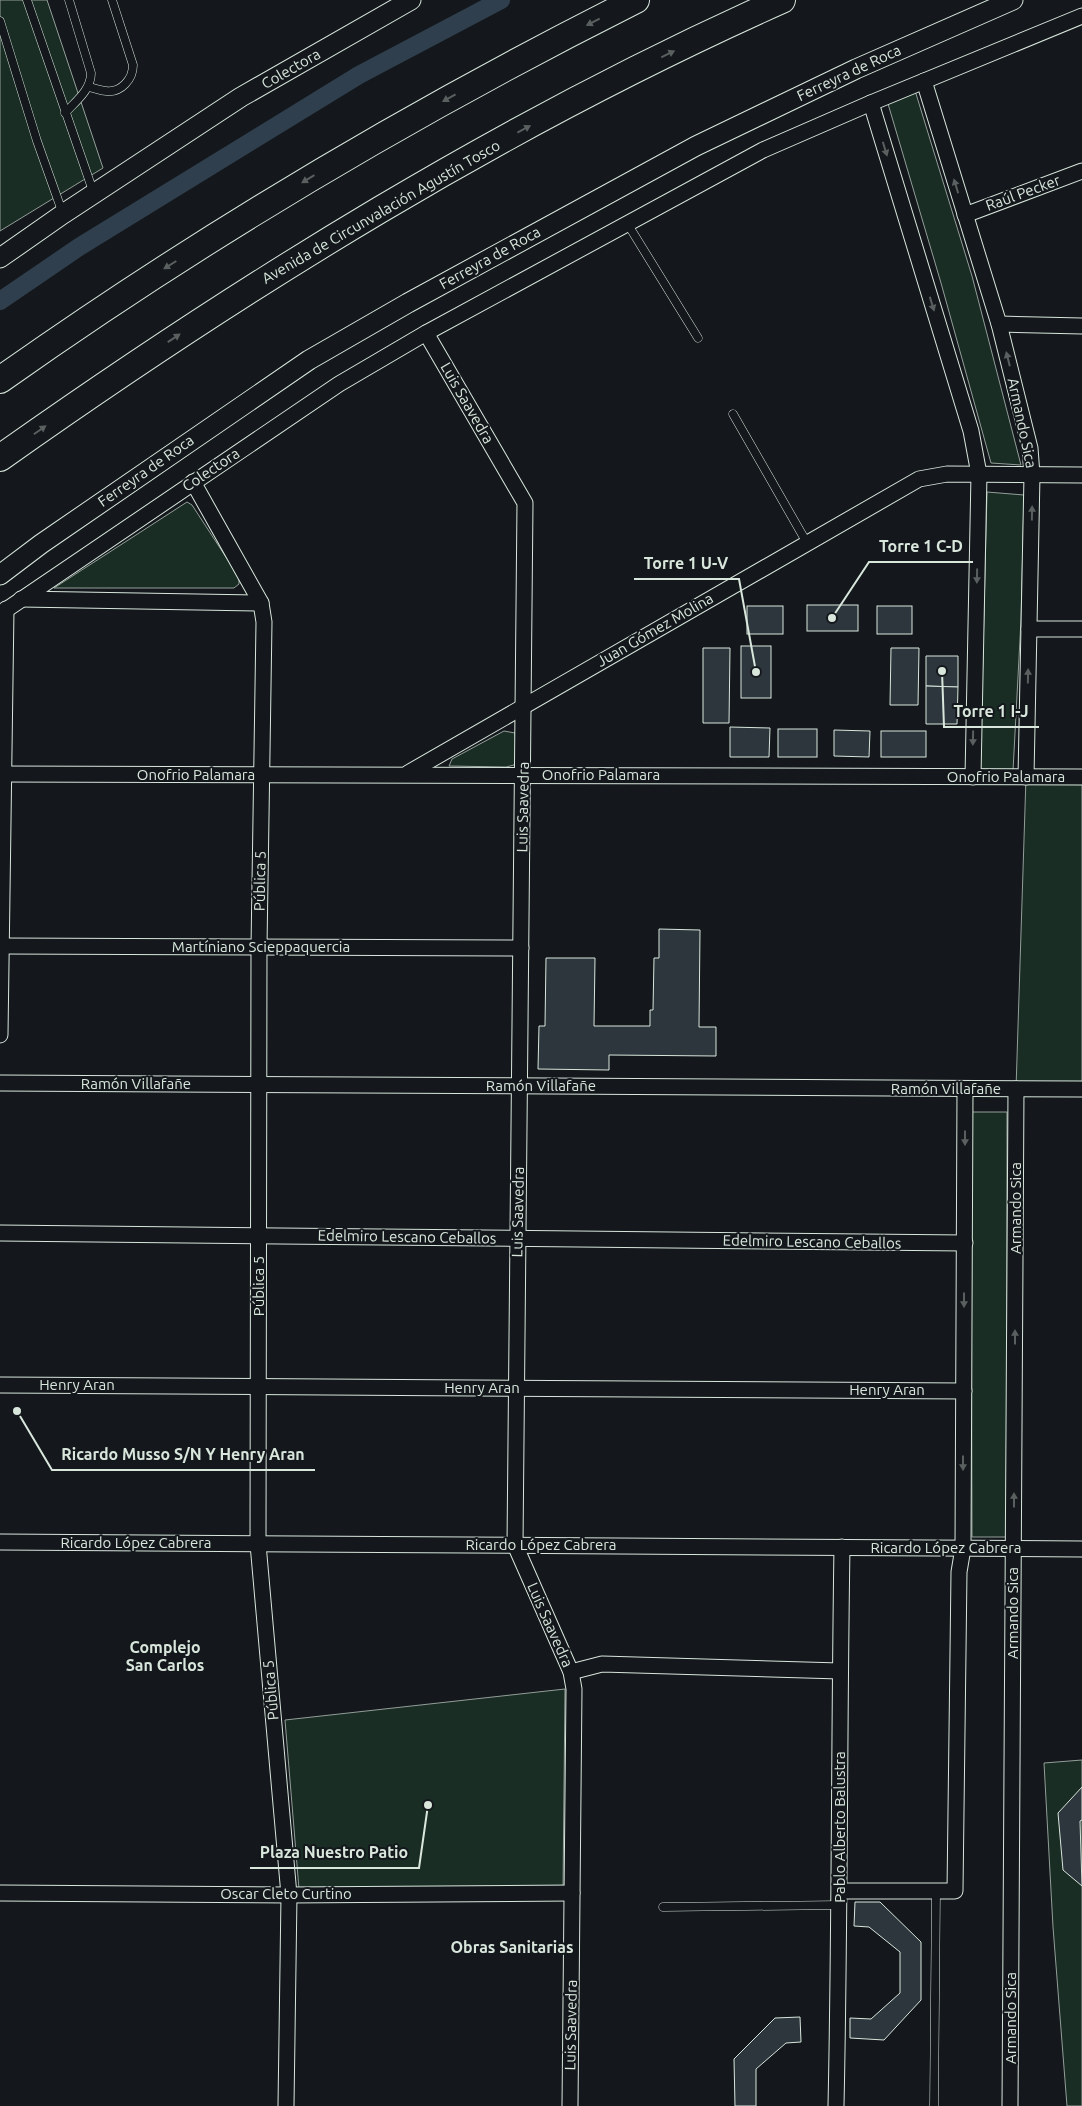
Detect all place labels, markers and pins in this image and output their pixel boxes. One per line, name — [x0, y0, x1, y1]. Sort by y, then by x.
callout: Torre 1 C-D — [869, 531, 973, 562]
callout: Torre 1 U-V — [634, 548, 739, 579]
callout: Torre 1 I-J — [944, 696, 1039, 727]
callout: Ricardo Musso S/N Y Henry Aran — [52, 1439, 315, 1470]
callout: Plaza Nuestro Patio — [250, 1837, 419, 1868]

